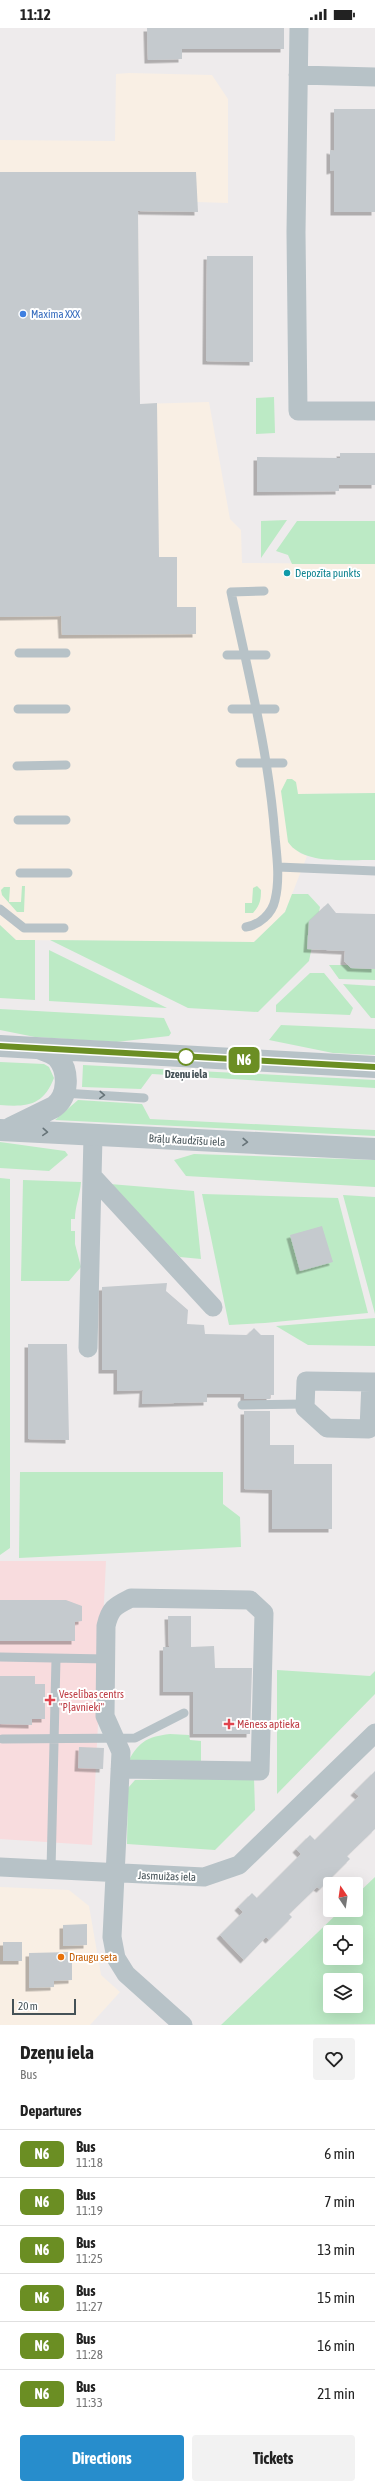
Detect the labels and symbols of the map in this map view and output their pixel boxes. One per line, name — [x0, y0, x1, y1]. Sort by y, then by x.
place label: Maxima XXX — [31, 308, 80, 320]
marker: Maxima XXX — [18, 309, 28, 319]
place label: Depozīta punkts — [295, 567, 361, 579]
marker: Depozīta punkts — [282, 568, 292, 578]
line badge: N6 — [226, 1047, 262, 1073]
marker: Dzeņu iela — [177, 1048, 195, 1066]
place label: Dzeņu iela — [165, 1068, 207, 1081]
one-way arrow — [99, 1091, 105, 1100]
one-way arrow — [42, 1128, 48, 1137]
street label: Brāļu Kaudzīšu iela — [148, 1132, 226, 1148]
one-way arrow — [242, 1138, 248, 1147]
place label: Veselības centrs "Pļavnieki" — [59, 1688, 124, 1713]
marker: Veselības centrs "Pļavnieki" — [44, 1694, 56, 1706]
place label: Mēness aptieka — [237, 1718, 300, 1730]
marker: Mēness aptieka — [224, 1719, 234, 1729]
street label: Jasmuižas iela — [138, 1869, 196, 1883]
north arrow — [323, 1877, 363, 1917]
place label: Draugu seta — [69, 1951, 117, 1963]
marker: Draugu seta — [56, 1952, 66, 1962]
scale bar — [12, 1997, 76, 2016]

